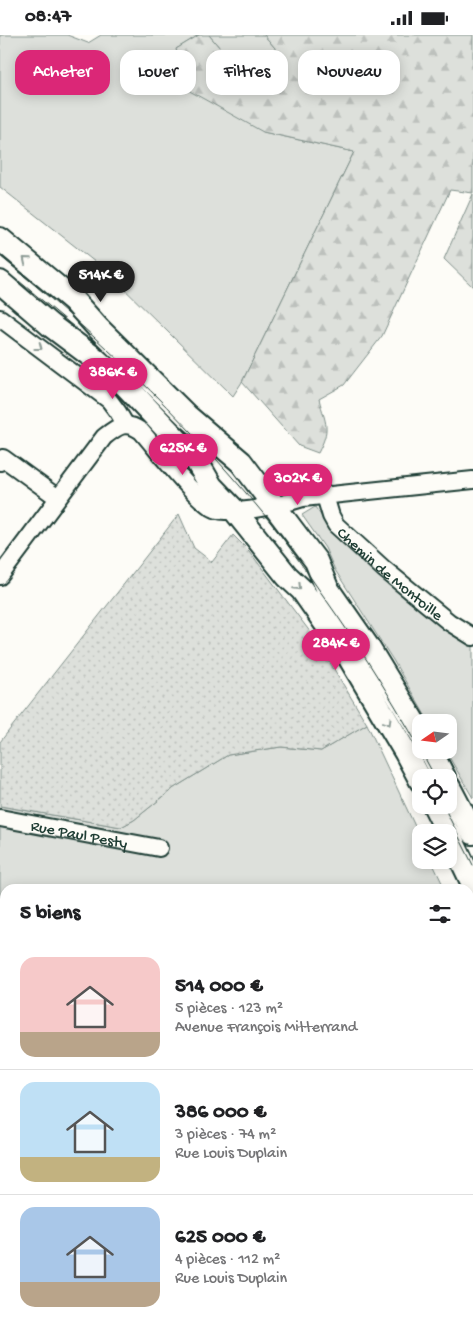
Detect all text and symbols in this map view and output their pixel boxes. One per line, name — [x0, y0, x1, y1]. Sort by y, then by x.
text: 08:47 — [25, 6, 71, 29]
chip: Acheter — [15, 50, 110, 95]
chip: Louer — [120, 50, 196, 95]
chip: Filtres — [206, 50, 288, 95]
chip: Nouveau — [298, 50, 400, 95]
one-way arrow — [22, 257, 31, 266]
pin: 514K € — [60, 261, 142, 303]
text: 514K € — [79, 267, 123, 286]
one-way arrow — [33, 342, 42, 350]
pin: 386K € — [72, 357, 154, 400]
text: 386K € — [89, 364, 137, 383]
pin: 625K € — [142, 433, 224, 476]
text: 625K € — [160, 440, 206, 459]
pin: 302K € — [257, 463, 339, 506]
text: 302K € — [274, 470, 322, 489]
street label: Chemin de Montoille — [332, 525, 446, 627]
one-way arrow — [292, 581, 301, 590]
pin: 284K € — [295, 629, 377, 671]
text: 284K € — [313, 635, 359, 654]
north arrow — [412, 714, 458, 759]
map controls — [412, 714, 457, 869]
one-way arrow — [381, 716, 391, 725]
button: locate — [412, 769, 457, 814]
street label: Rue Paul Pesty — [29, 818, 129, 855]
button: layers — [412, 824, 457, 869]
icon: filters — [426, 900, 454, 928]
text: 5 biens — [20, 902, 80, 927]
text: 514 000 € — [175, 975, 263, 1000]
icon: home — [60, 977, 120, 1037]
text: 5 pièces · 123 m² — [175, 1000, 283, 1019]
text: Avenue François Mitterrand — [175, 1019, 357, 1038]
text: 386 000 € — [175, 1101, 266, 1126]
icon: home — [60, 1102, 120, 1162]
text: 3 pièces · 74 m² — [175, 1126, 276, 1145]
text: Rue Louis Duplain — [175, 1145, 287, 1164]
text: 625 000 € — [175, 1226, 265, 1251]
icon: home — [60, 1227, 120, 1287]
text: 4 pièces · 112 m² — [175, 1251, 280, 1270]
text: Rue Louis Duplain — [175, 1270, 287, 1289]

